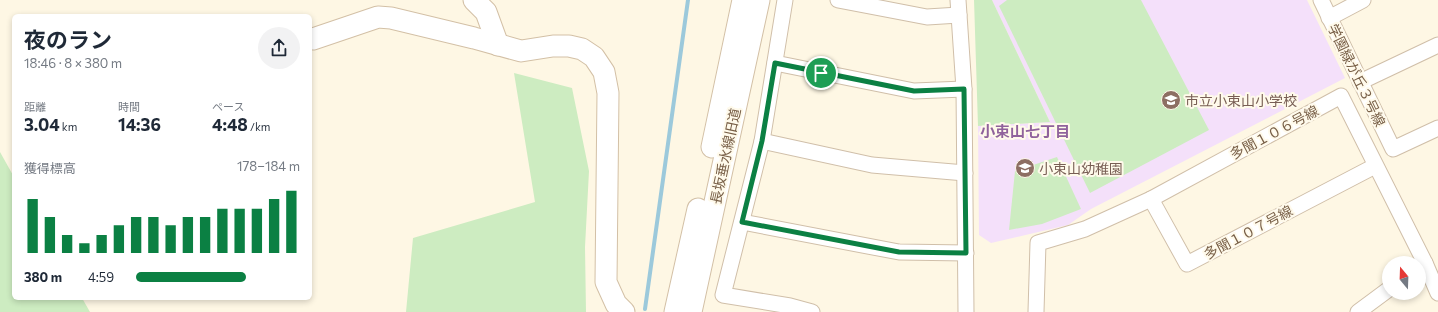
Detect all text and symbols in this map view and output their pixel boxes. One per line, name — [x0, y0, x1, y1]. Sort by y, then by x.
street label: 学園緑が丘３号線 — [1325, 21, 1389, 129]
text: 夜のラン — [24, 26, 112, 53]
button: share — [258, 27, 300, 69]
text: 18:46 · 8 × 380 m — [24, 55, 122, 71]
pin — [804, 56, 838, 90]
icon: arrive — [810, 62, 832, 84]
school or university icon: 市立小束山小学校 — [1160, 89, 1182, 111]
place label: 市立小束山小学校 — [1185, 92, 1297, 109]
text: 距離 — [24, 100, 46, 113]
text: 時間 — [118, 100, 140, 113]
text: ペース — [212, 100, 244, 113]
street label: 多聞１０６号線 — [1227, 101, 1321, 163]
street label: 長坂垂水線旧道 — [706, 106, 744, 206]
text: 3.04 — [24, 114, 60, 135]
text: 14:36 — [118, 114, 161, 135]
text: 4:48 — [212, 114, 248, 135]
text: km — [60, 120, 77, 133]
text: /km — [248, 120, 270, 133]
district label: 小束山七丁目 — [980, 122, 1070, 140]
school or university icon: 小束山幼稚園 — [1014, 157, 1036, 179]
text: 178–184 m — [237, 158, 300, 174]
text: 獲得標高 — [24, 160, 76, 176]
place label: 小束山幼稚園 — [1039, 160, 1123, 177]
street label: 多聞１０７号線 — [1201, 201, 1295, 263]
north arrow — [1382, 256, 1426, 300]
map controls — [1382, 256, 1426, 300]
text: 380 m — [24, 269, 62, 285]
text: 4:59 — [88, 269, 114, 285]

